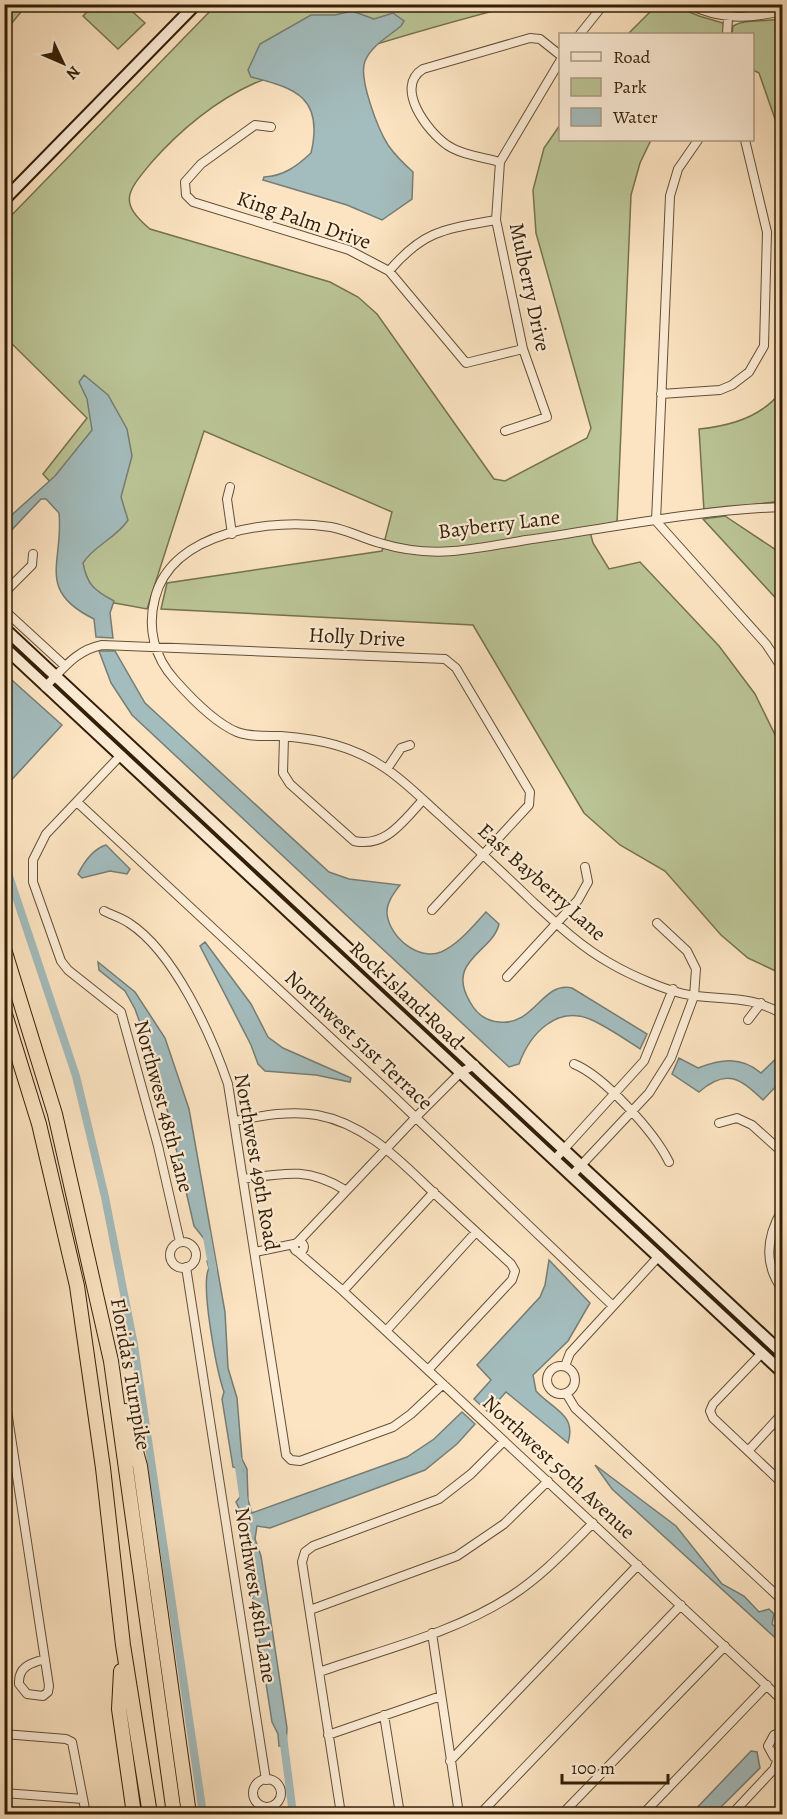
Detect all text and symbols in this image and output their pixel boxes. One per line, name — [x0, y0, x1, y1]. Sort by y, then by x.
north arrow — [33, 33, 93, 93]
legend — [559, 33, 754, 141]
text: Road — [613, 45, 651, 69]
text: N — [61, 61, 85, 85]
text: Park — [613, 75, 647, 99]
text: Water — [612, 105, 658, 129]
street label: King Palm Drive — [233, 184, 375, 256]
street label: Mulberry Drive — [503, 220, 557, 354]
street label: Bayberry Lane — [436, 503, 562, 545]
street label: Holly Drive — [308, 620, 406, 654]
street label: East Bayberry Lane — [472, 817, 612, 947]
street label: Rock Island Road — [344, 935, 471, 1056]
street label: Northwest 51st Terrace — [279, 964, 439, 1116]
street label: Northwest 48th Lane — [127, 1017, 201, 1195]
street label: Northwest 49th Road — [228, 1071, 286, 1253]
street label: Florida's Turnpike — [104, 1296, 158, 1452]
street label: Northwest 50th Avenue — [477, 1389, 641, 1545]
street label: Northwest 48th Lane — [228, 1505, 284, 1685]
scale bar — [562, 1747, 668, 1785]
text: 100 m — [571, 1756, 615, 1780]

